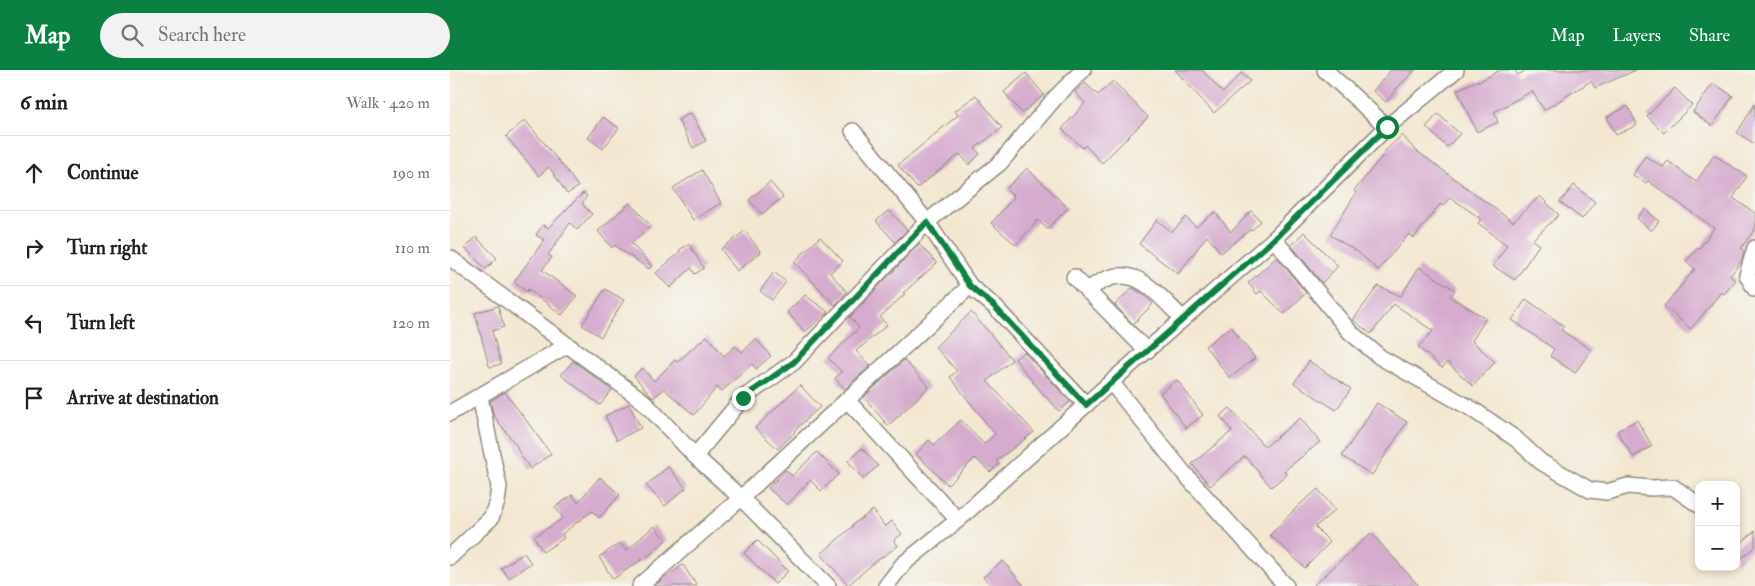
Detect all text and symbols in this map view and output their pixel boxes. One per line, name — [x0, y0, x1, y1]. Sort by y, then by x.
search box — [100, 13, 450, 58]
text: Map — [25, 20, 70, 51]
icon: search — [118, 21, 146, 49]
text: Search here — [158, 23, 246, 47]
text: Map — [1551, 24, 1585, 47]
text: Layers — [1613, 24, 1661, 47]
text: Share — [1689, 24, 1730, 47]
text: 6 min — [20, 89, 68, 116]
text: Walk · 420 m — [346, 93, 430, 113]
route start — [1376, 116, 1399, 139]
icon: ahead — [20, 159, 48, 187]
text: Continue — [67, 161, 138, 185]
text: 190 m — [392, 163, 430, 183]
icon: right — [20, 234, 48, 262]
text: Turn right — [67, 236, 147, 260]
text: 110 m — [395, 238, 430, 258]
icon: left — [20, 309, 48, 337]
text: Turn left — [67, 311, 135, 335]
text: 120 m — [392, 313, 430, 333]
icon: arrive — [20, 384, 48, 412]
text: Arrive at destination — [67, 386, 219, 410]
route end — [732, 387, 755, 410]
map controls — [1695, 481, 1740, 571]
button: + — [1695, 481, 1740, 526]
button: − — [1695, 526, 1740, 571]

